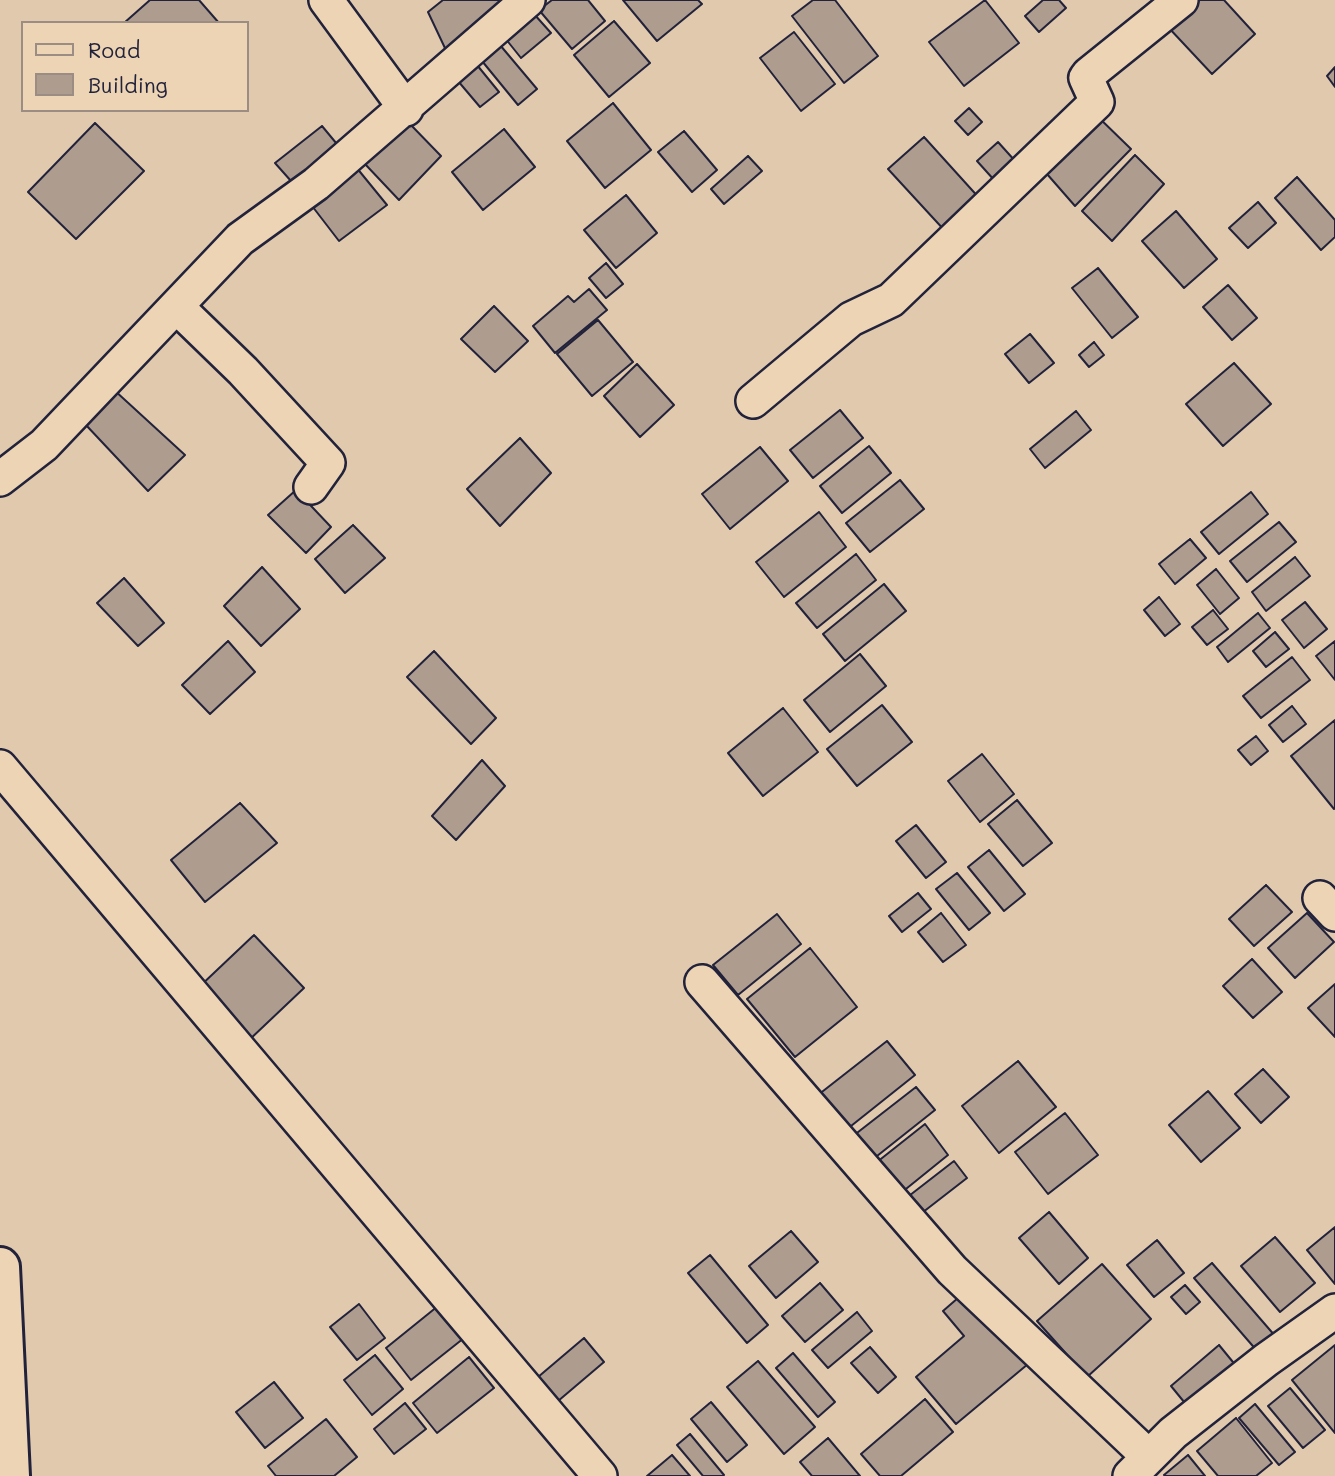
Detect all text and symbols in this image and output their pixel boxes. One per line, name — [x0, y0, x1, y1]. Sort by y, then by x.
legend — [21, 21, 248, 112]
text: Road — [88, 36, 140, 63]
text: Building — [88, 71, 168, 98]

